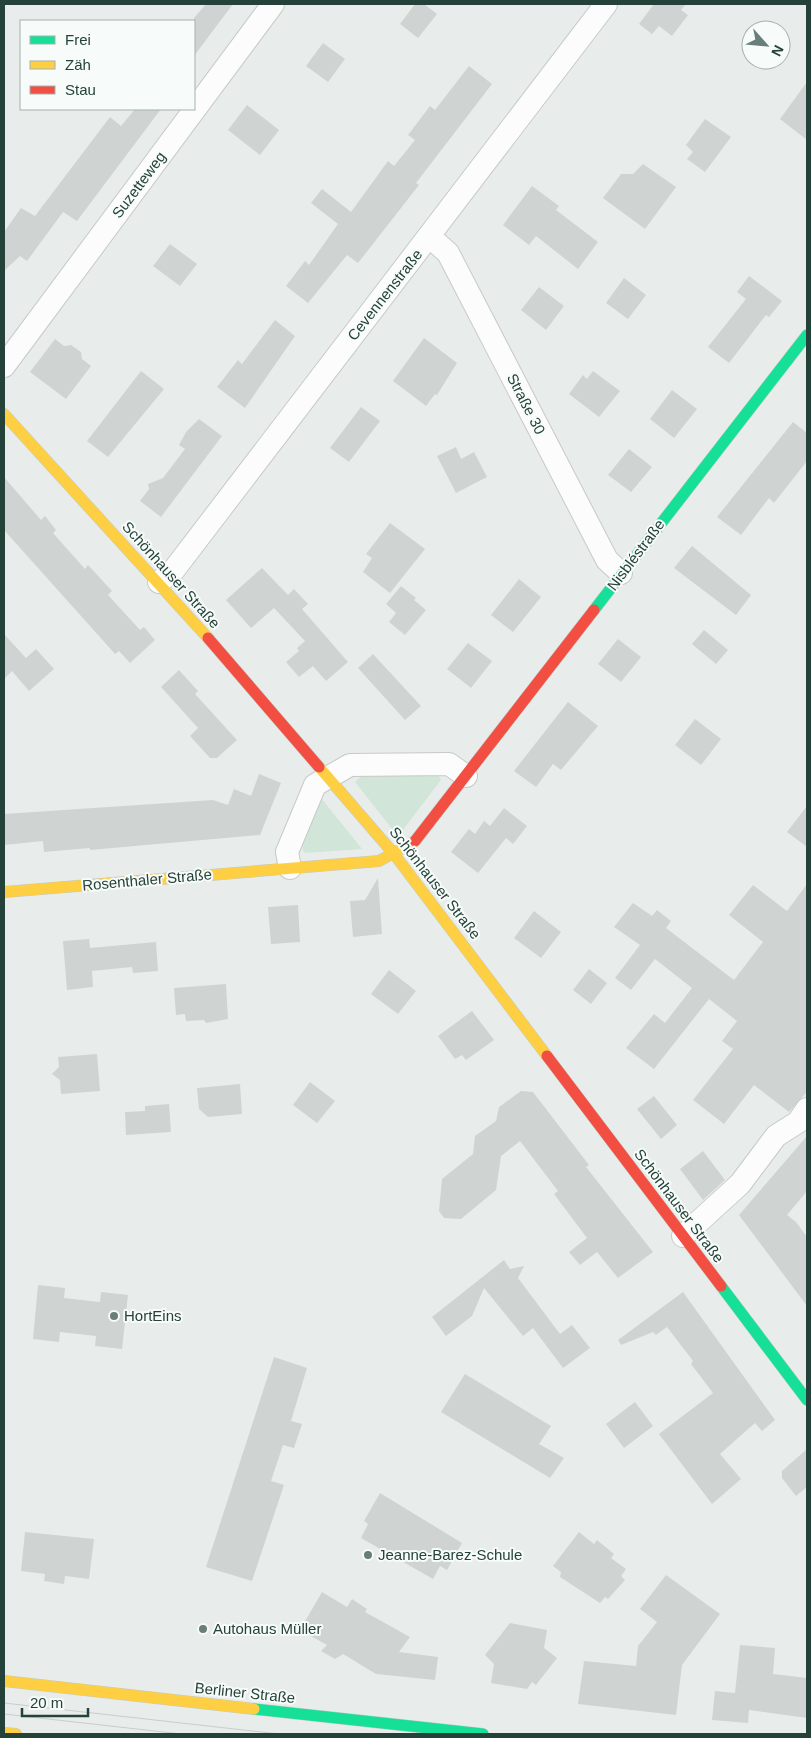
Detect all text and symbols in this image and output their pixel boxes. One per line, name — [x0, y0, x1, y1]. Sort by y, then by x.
legend — [20, 20, 195, 110]
north arrow — [741, 20, 791, 70]
text: Frei — [65, 31, 91, 48]
text: N — [768, 43, 787, 59]
text: Zäh — [65, 56, 91, 73]
text: Stau — [65, 81, 96, 98]
street label: Suzetteweg — [108, 148, 169, 221]
street label: Cevennenstraße — [344, 246, 425, 344]
street label: Straße 30 — [504, 371, 549, 437]
street label: Nisbléstraße — [603, 516, 668, 593]
street label: Schönhauser Straße — [119, 518, 224, 631]
street label: Schönhauser Straße — [386, 823, 484, 942]
street label: Rosenthaler Straße — [81, 865, 212, 894]
street label: Schönhauser Straße — [631, 1146, 728, 1266]
place label: HortEins — [124, 1307, 182, 1324]
marker: HortEins — [108, 1310, 120, 1322]
place label: Jeanne-Barez-Schule — [378, 1546, 522, 1563]
marker: Jeanne-Barez-Schule — [362, 1549, 374, 1561]
place label: Autohaus Müller — [213, 1620, 321, 1637]
marker: Autohaus Müller — [197, 1623, 209, 1635]
street label: Berliner Straße — [194, 1679, 296, 1706]
scale bar — [22, 1686, 89, 1718]
text: 20 m — [30, 1694, 63, 1711]

